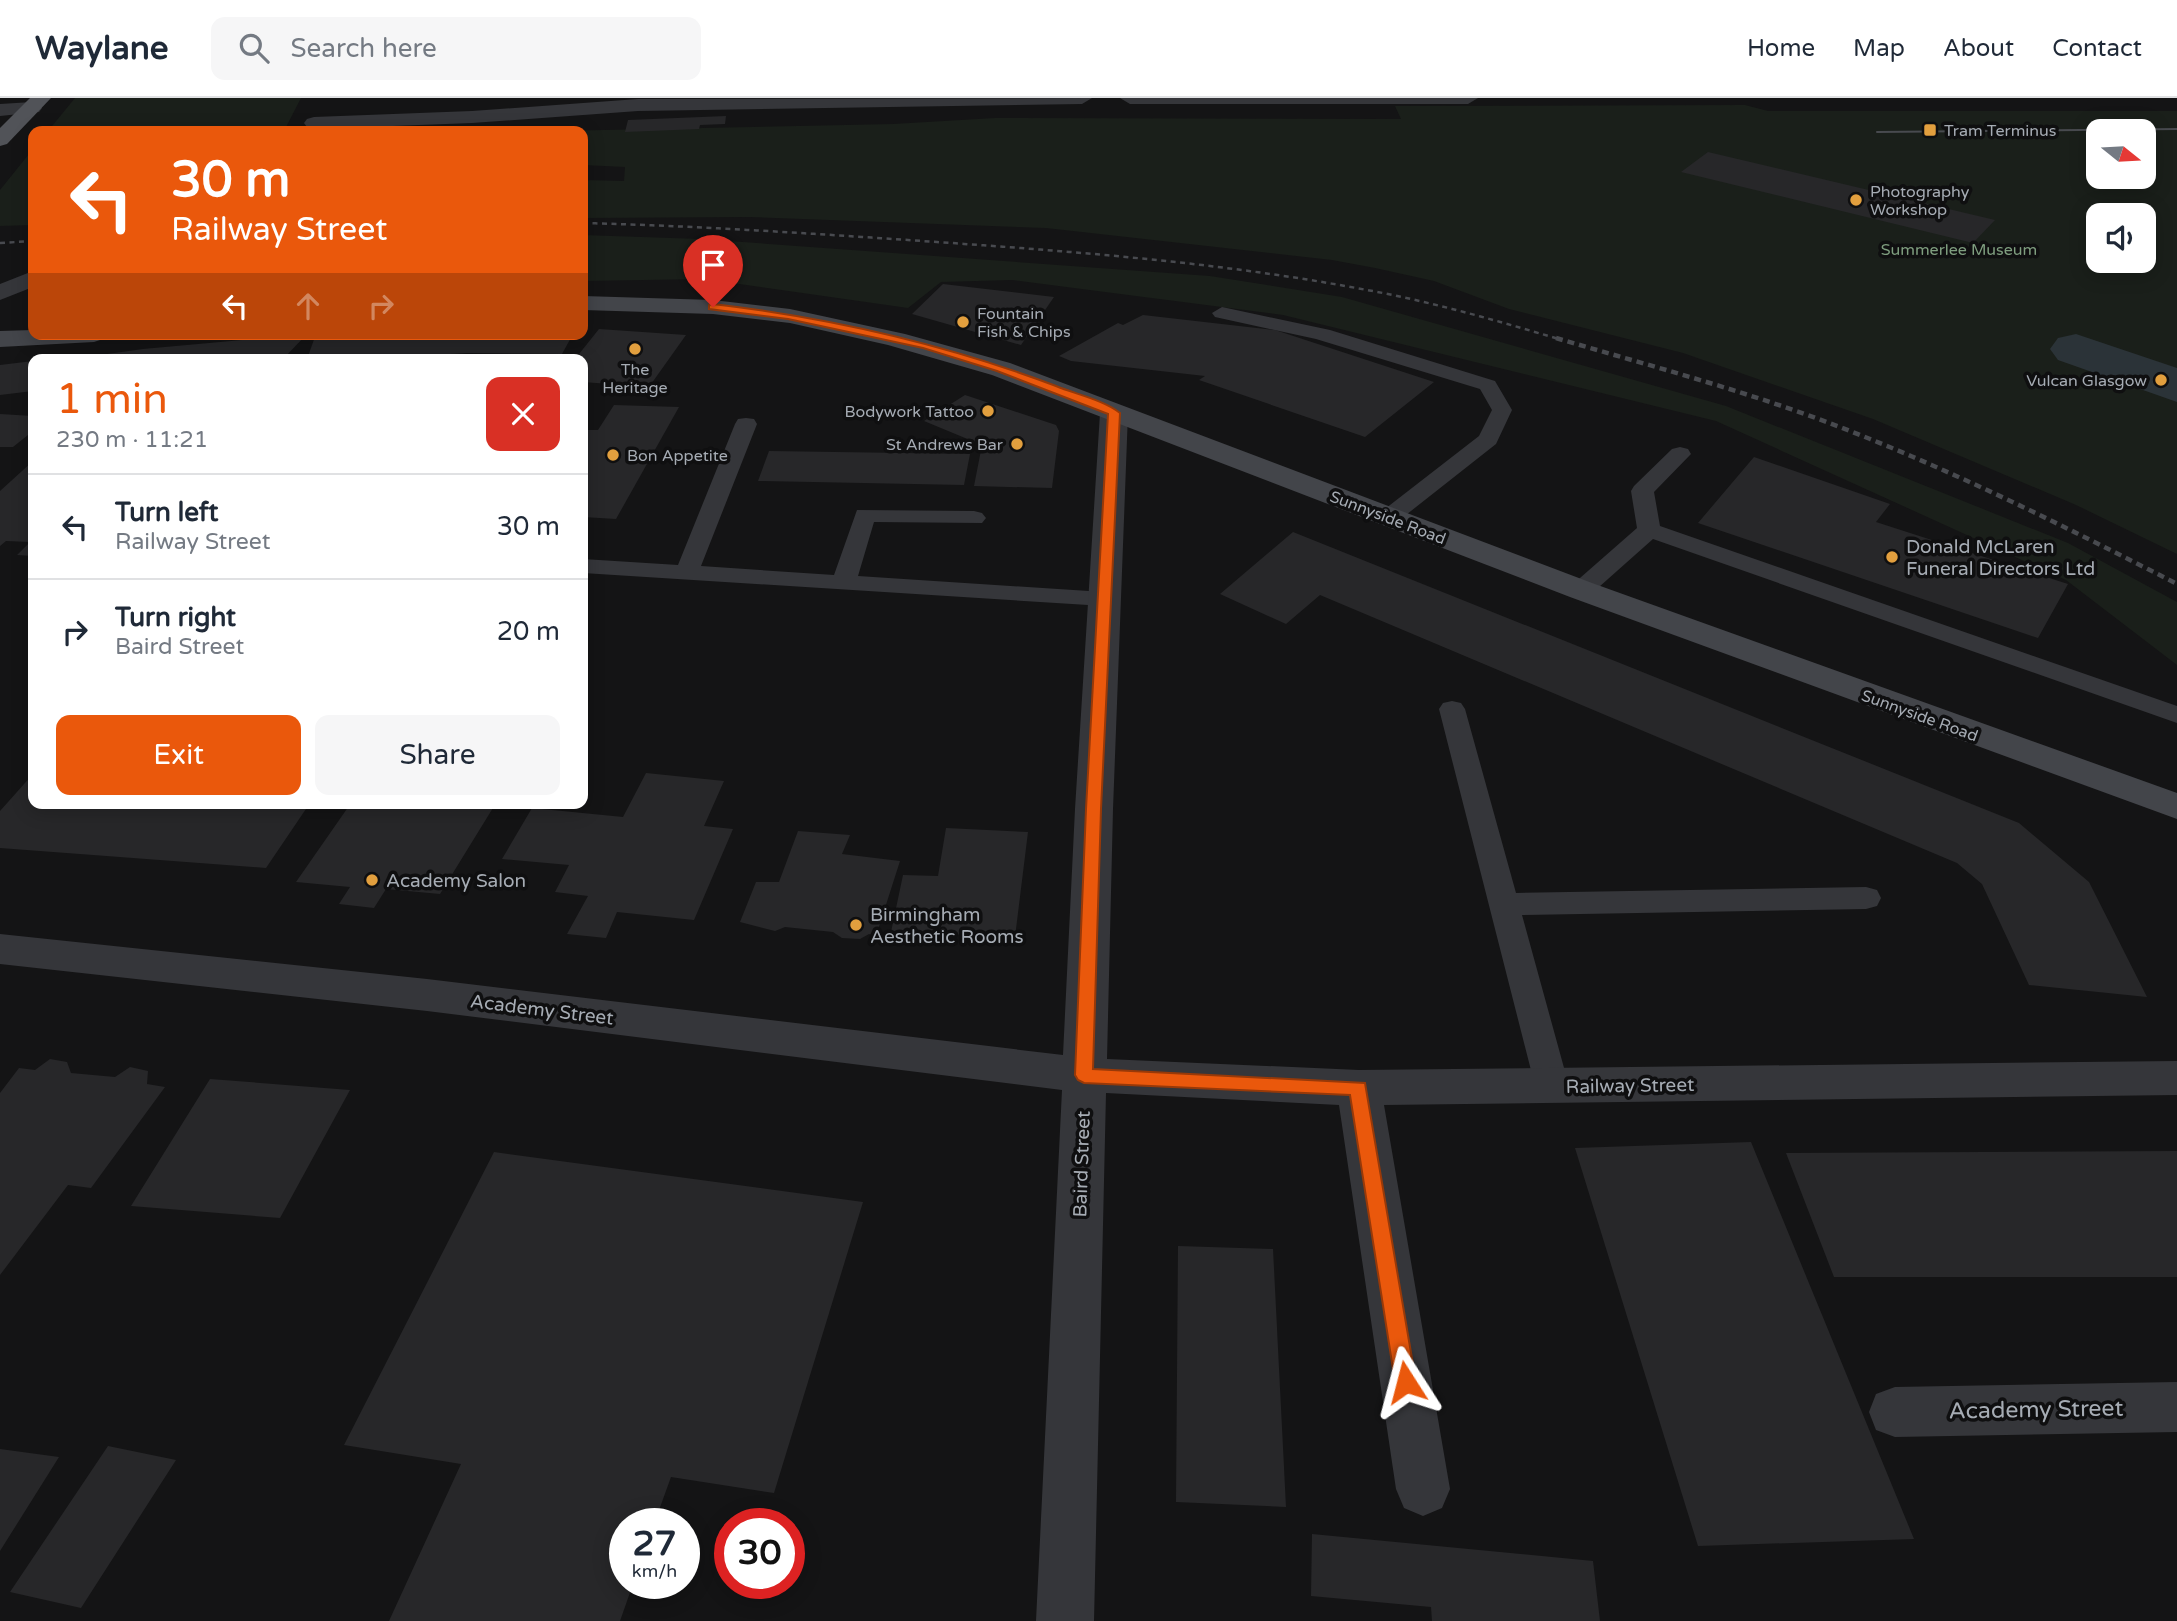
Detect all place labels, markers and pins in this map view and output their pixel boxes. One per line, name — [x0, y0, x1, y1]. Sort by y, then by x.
place label: Tram Terminus — [1944, 121, 2056, 141]
marker: Tram Terminus — [1922, 122, 1938, 138]
place label: Photography Workshop — [1870, 182, 1970, 220]
marker: Photography Workshop — [1848, 192, 1864, 208]
pin — [683, 235, 743, 307]
place label: Fountain Fish & Chips — [977, 304, 1071, 342]
marker: Fountain Fish & Chips — [955, 314, 971, 330]
marker: The Heritage — [627, 341, 643, 357]
place label: The Heritage — [602, 360, 668, 398]
place label: Vulcan Glasgow — [2026, 371, 2147, 391]
marker: Vulcan Glasgow — [2153, 372, 2169, 388]
place label: Bodywork Tattoo — [844, 402, 974, 422]
marker: Bodywork Tattoo — [980, 403, 996, 419]
place label: St Andrews Bar — [886, 435, 1004, 455]
marker: St Andrews Bar — [1009, 436, 1025, 452]
place label: Bon Appetite — [627, 446, 728, 466]
marker: Bon Appetite — [605, 447, 621, 463]
place label: Donald McLaren Funeral Directors Ltd — [1906, 536, 2095, 580]
marker: Donald McLaren Funeral Directors Ltd — [1884, 549, 1900, 565]
place label: Academy Salon — [386, 870, 526, 892]
marker: Academy Salon — [364, 872, 380, 888]
place label: Birmingham Aesthetic Rooms — [870, 904, 1024, 948]
marker: Birmingham Aesthetic Rooms — [848, 917, 864, 933]

